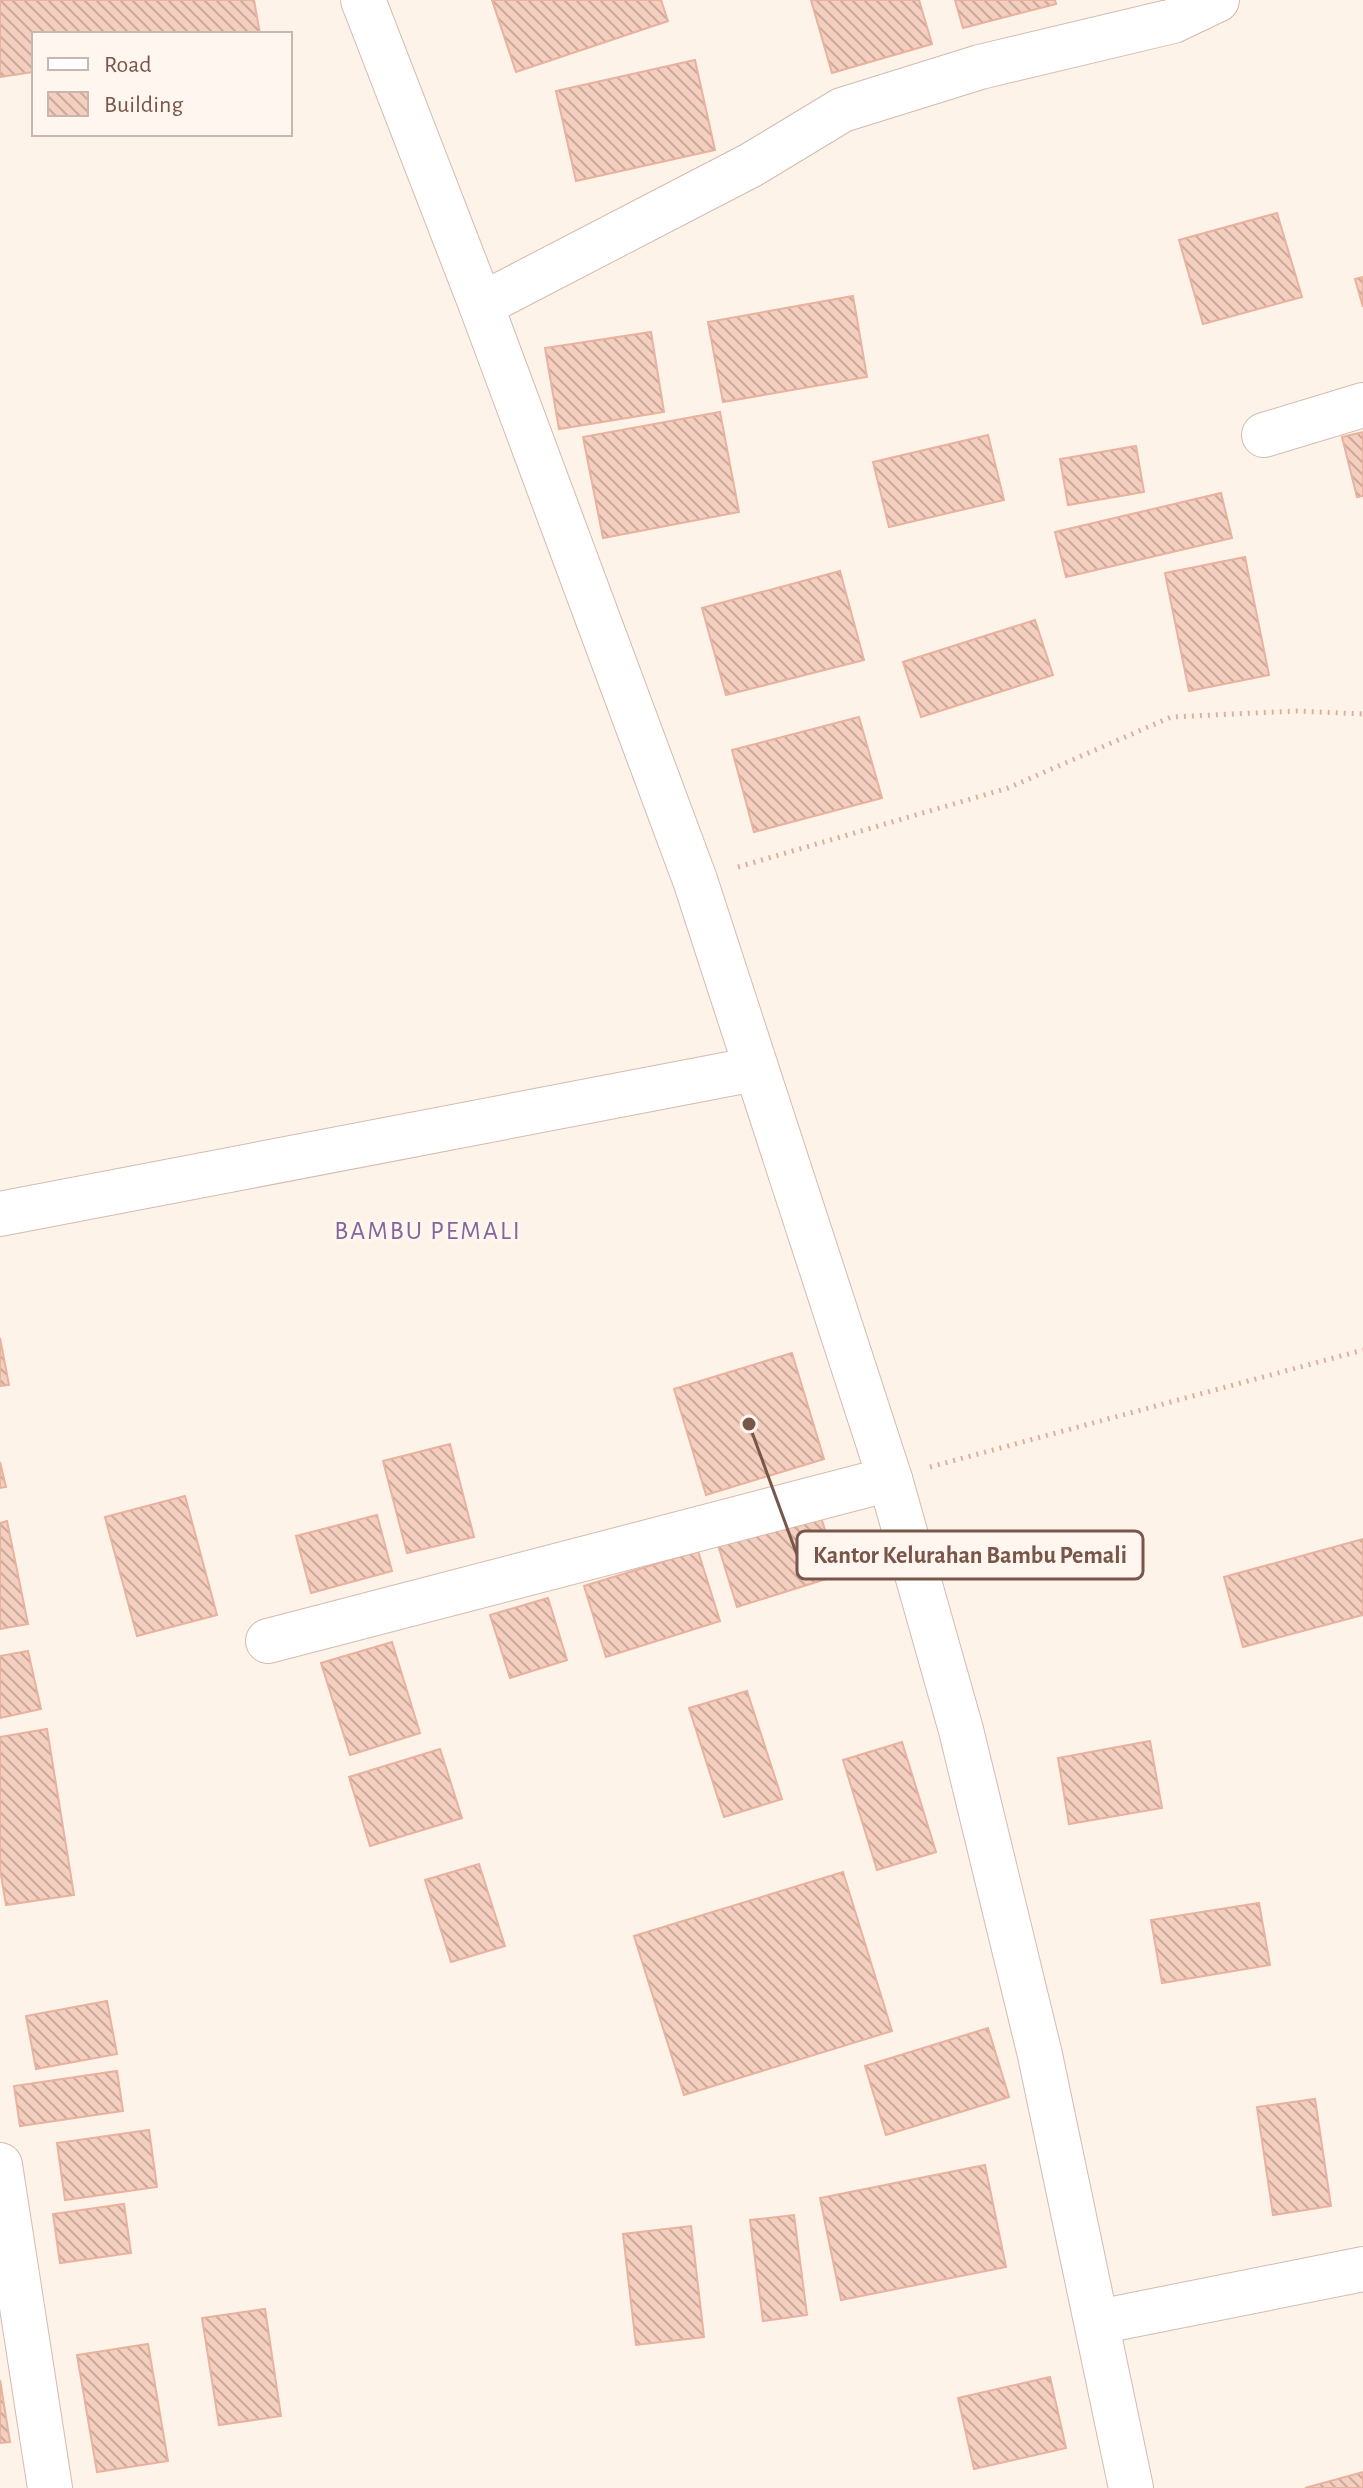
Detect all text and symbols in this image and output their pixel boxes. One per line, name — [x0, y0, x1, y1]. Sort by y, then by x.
legend — [32, 32, 292, 136]
text: Road — [104, 53, 152, 77]
text: Building — [104, 93, 183, 117]
district label: BAMBU PEMALI — [334, 1218, 522, 1244]
callout: Kantor Kelurahan Bambu Pemali — [797, 1531, 1143, 1579]
text: Kantor Kelurahan Bambu Pemali — [813, 1544, 1127, 1568]

